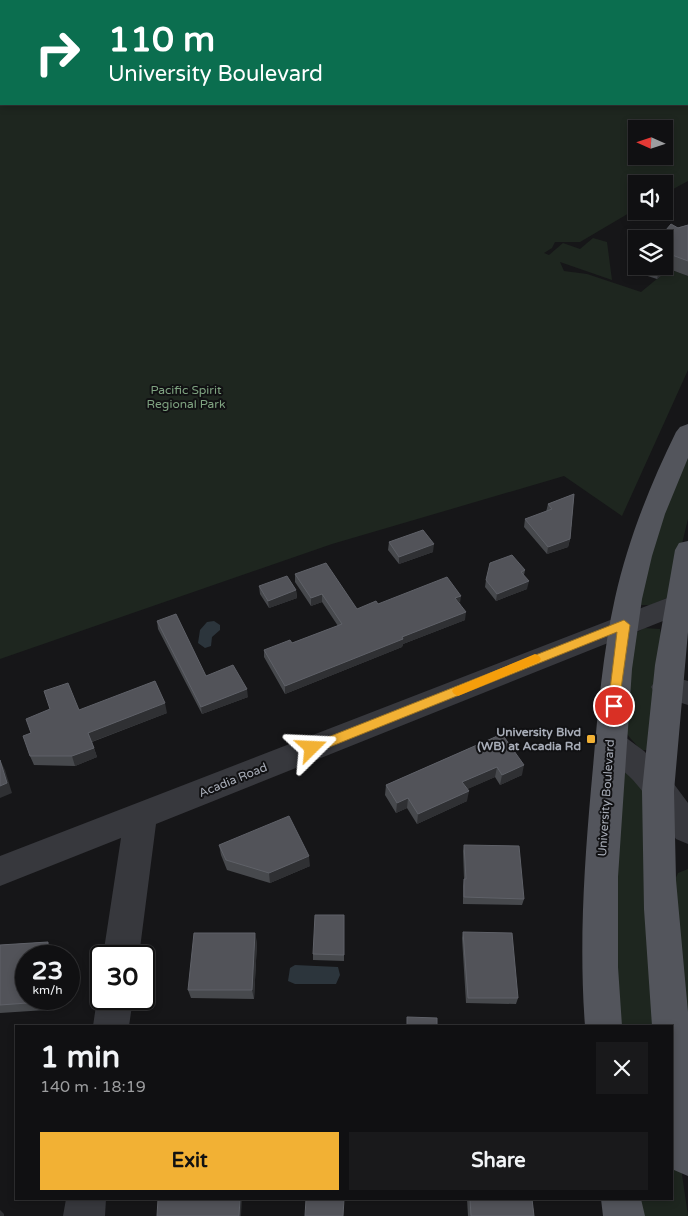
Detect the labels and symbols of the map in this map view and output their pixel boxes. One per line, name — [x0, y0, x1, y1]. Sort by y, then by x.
north arrow — [628, 120, 672, 165]
park label: Pacific Spirit Regional Park — [147, 383, 226, 411]
pin — [593, 685, 635, 727]
position arrow — [285, 721, 337, 773]
place label: University Blvd (WB) at Acadia Rd — [477, 725, 581, 753]
marker: University Blvd (WB) at Acadia Rd — [585, 733, 597, 745]
street label: University Boulevard — [595, 739, 617, 857]
street label: Acadia Road — [197, 760, 269, 800]
speed limit sign: 30 — [90, 945, 155, 1010]

